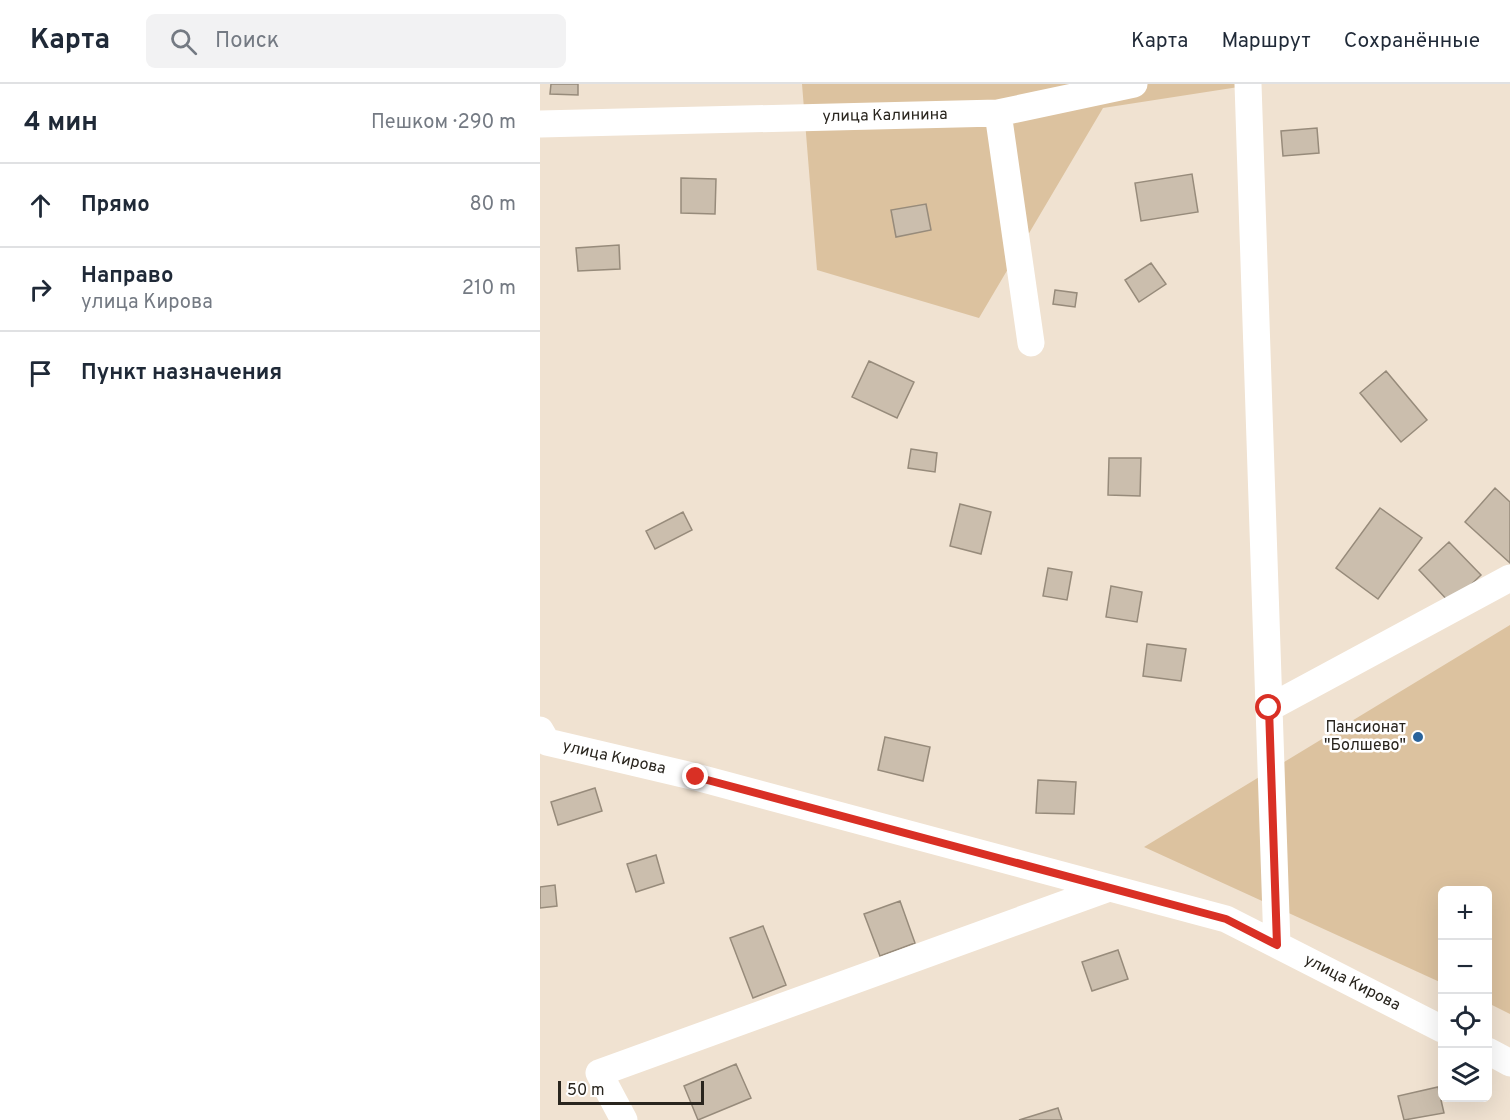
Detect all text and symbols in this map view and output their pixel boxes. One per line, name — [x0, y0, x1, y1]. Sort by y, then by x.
search box — [146, 14, 566, 68]
text: Карта — [30, 23, 110, 59]
icon: search — [167, 25, 200, 58]
text: Поиск — [215, 28, 279, 55]
text: Карта — [1131, 28, 1188, 55]
text: Маршрут — [1221, 28, 1311, 55]
text: Сохранённые — [1344, 28, 1480, 55]
street label: улица Калинина — [822, 105, 948, 127]
text: 4 мин — [24, 107, 98, 140]
text: Пешком · 290 m — [371, 110, 516, 136]
icon: ahead — [24, 189, 57, 222]
text: Прямо — [81, 192, 150, 219]
text: 80 m — [470, 192, 516, 218]
text: Направо — [81, 263, 173, 290]
icon: right — [24, 273, 57, 306]
text: 210 m — [462, 276, 516, 302]
text: улица Кирова — [81, 290, 213, 316]
icon: arrive — [24, 357, 57, 390]
text: Пункт назначения — [81, 360, 282, 387]
route start — [1255, 694, 1281, 720]
place label: Пансионат "Болшево" — [1324, 718, 1406, 756]
marker: Пансионат "Болшево" — [1411, 730, 1425, 744]
street label: улица Кирова — [560, 736, 668, 780]
route end — [682, 763, 708, 789]
map controls — [1438, 886, 1492, 1102]
button: + — [1438, 886, 1492, 940]
button: − — [1438, 940, 1492, 994]
street label: улица Кирова — [1300, 950, 1404, 1016]
button: locate — [1438, 994, 1492, 1048]
button: layers — [1438, 1048, 1492, 1102]
scale bar — [558, 1078, 704, 1106]
text: 50 m — [567, 1081, 605, 1101]

